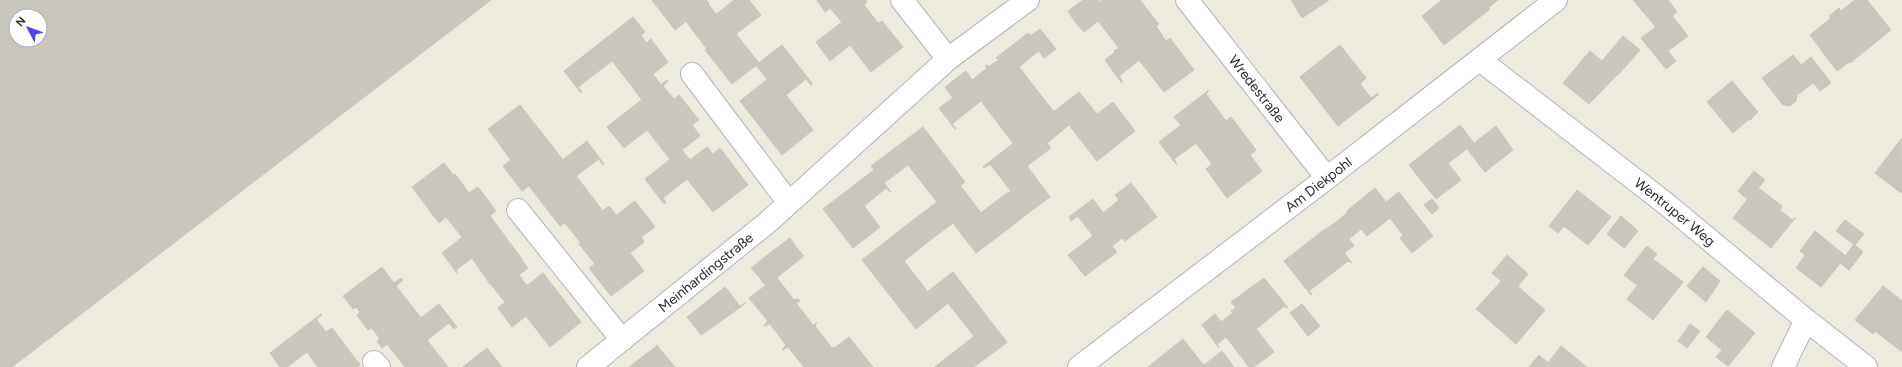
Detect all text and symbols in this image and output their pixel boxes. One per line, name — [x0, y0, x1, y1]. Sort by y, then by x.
north arrow — [8, 8, 48, 48]
text: N — [13, 14, 29, 29]
street label: Wredestraße — [1225, 52, 1288, 126]
street label: Am Diekpohl — [1282, 154, 1355, 216]
street label: Wentruper Weg — [1631, 174, 1718, 250]
street label: Meinhardingstraße — [655, 229, 757, 316]

